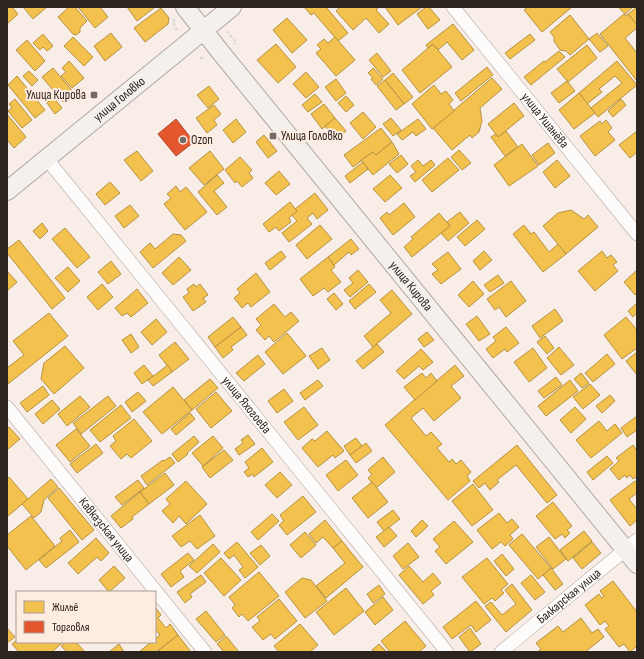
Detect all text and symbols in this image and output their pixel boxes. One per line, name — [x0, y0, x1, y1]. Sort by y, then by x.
street label: улица Головко — [90, 73, 148, 125]
place label: Улица Кирова — [26, 87, 86, 103]
street label: улица Ушанёва — [518, 89, 572, 151]
marker: Улица Кирова — [89, 90, 99, 100]
place label: Улица Головко — [281, 128, 343, 144]
marker: Улица Головко — [268, 131, 278, 141]
place label: Ozon — [191, 132, 213, 148]
marker: Ozon — [178, 135, 188, 145]
street label: улица Кирова — [386, 258, 436, 314]
street label: улица Яхогоева — [218, 373, 275, 437]
street label: Кавказская улица — [75, 494, 137, 565]
street label: Балкарская улица — [534, 565, 604, 627]
legend — [16, 591, 156, 643]
text: Жильё — [52, 600, 79, 615]
text: Торговля — [52, 620, 90, 635]

